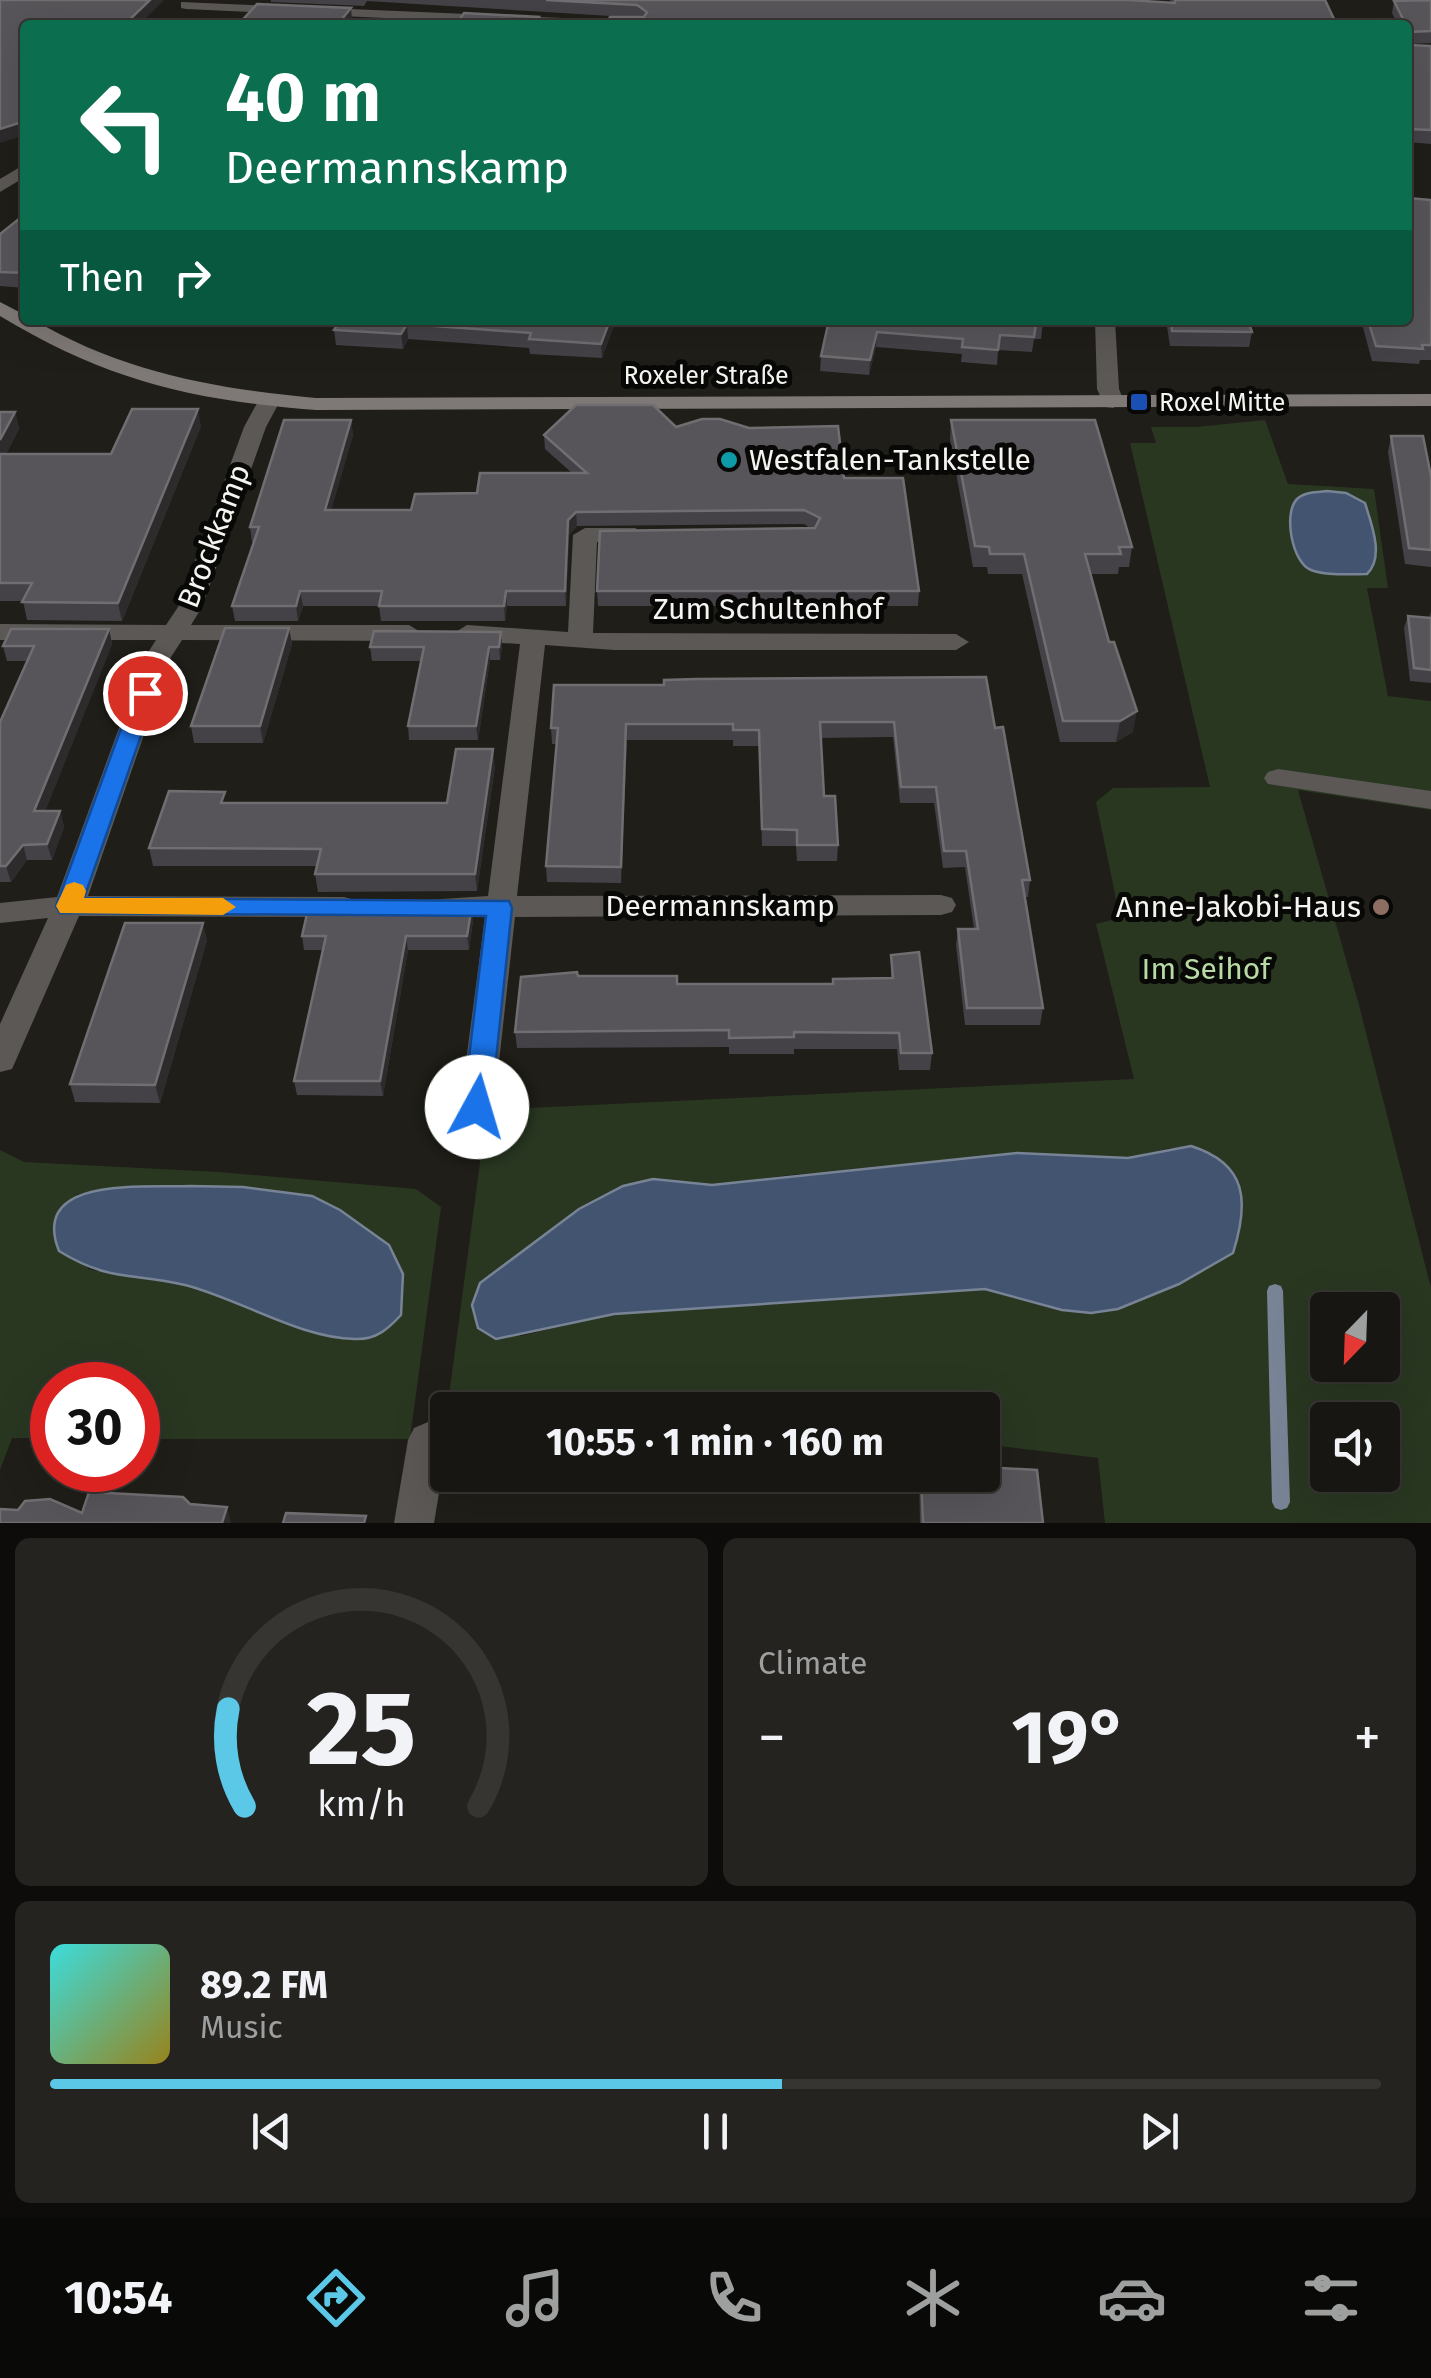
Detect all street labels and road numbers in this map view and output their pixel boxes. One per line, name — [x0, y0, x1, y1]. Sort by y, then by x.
street label: Roxeler Straße — [623, 361, 789, 391]
street label: Brockkamp — [170, 459, 258, 613]
street label: Zum Schultenhof — [653, 591, 885, 627]
street label: Deermannskamp — [605, 888, 835, 924]

